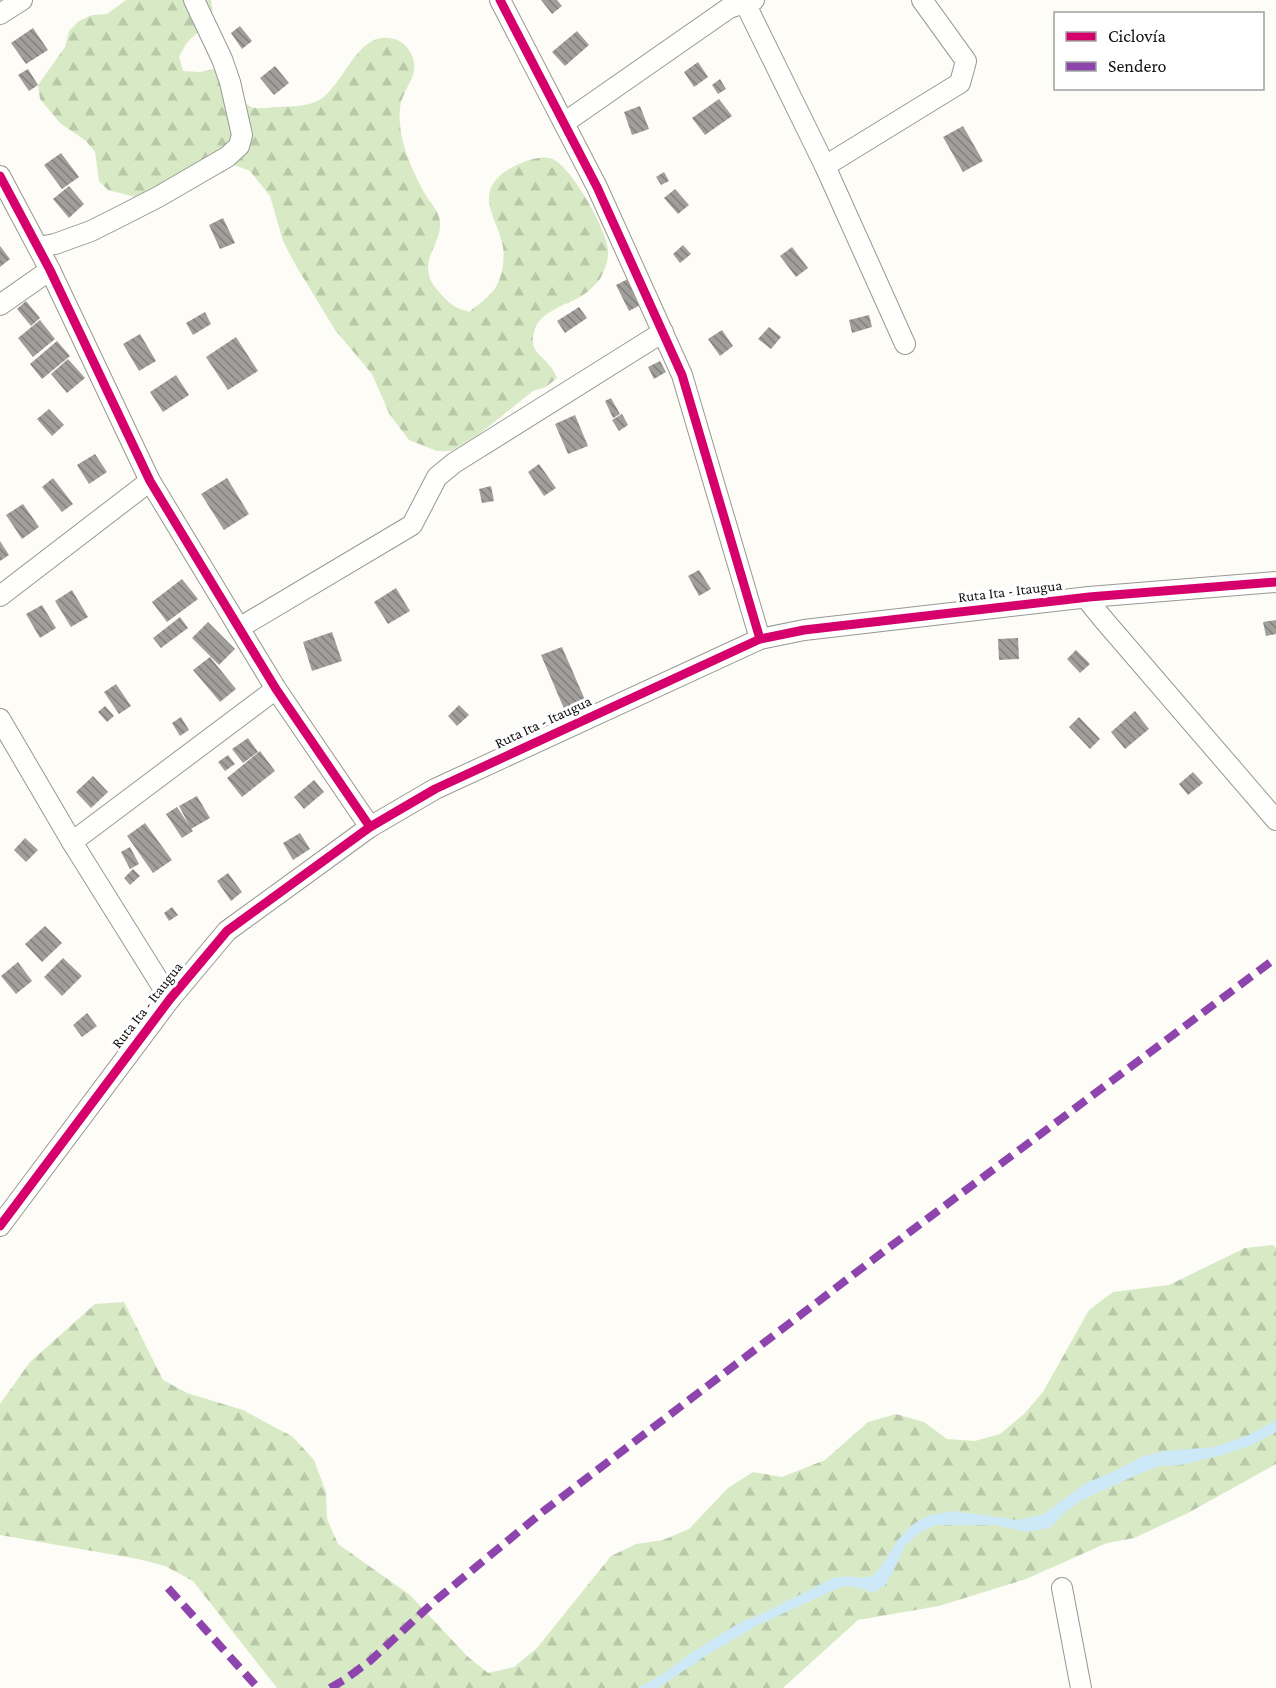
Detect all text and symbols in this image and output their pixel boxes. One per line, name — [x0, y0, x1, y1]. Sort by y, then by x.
legend — [1054, 12, 1264, 90]
text: Ciclovía — [1108, 26, 1166, 46]
text: Sendero — [1108, 56, 1166, 76]
street label: Ruta Ita - Itaugua — [957, 577, 1063, 606]
street label: Ruta Ita - Itaugua — [492, 693, 594, 752]
street label: Ruta Ita - Itaugua — [108, 959, 186, 1052]

